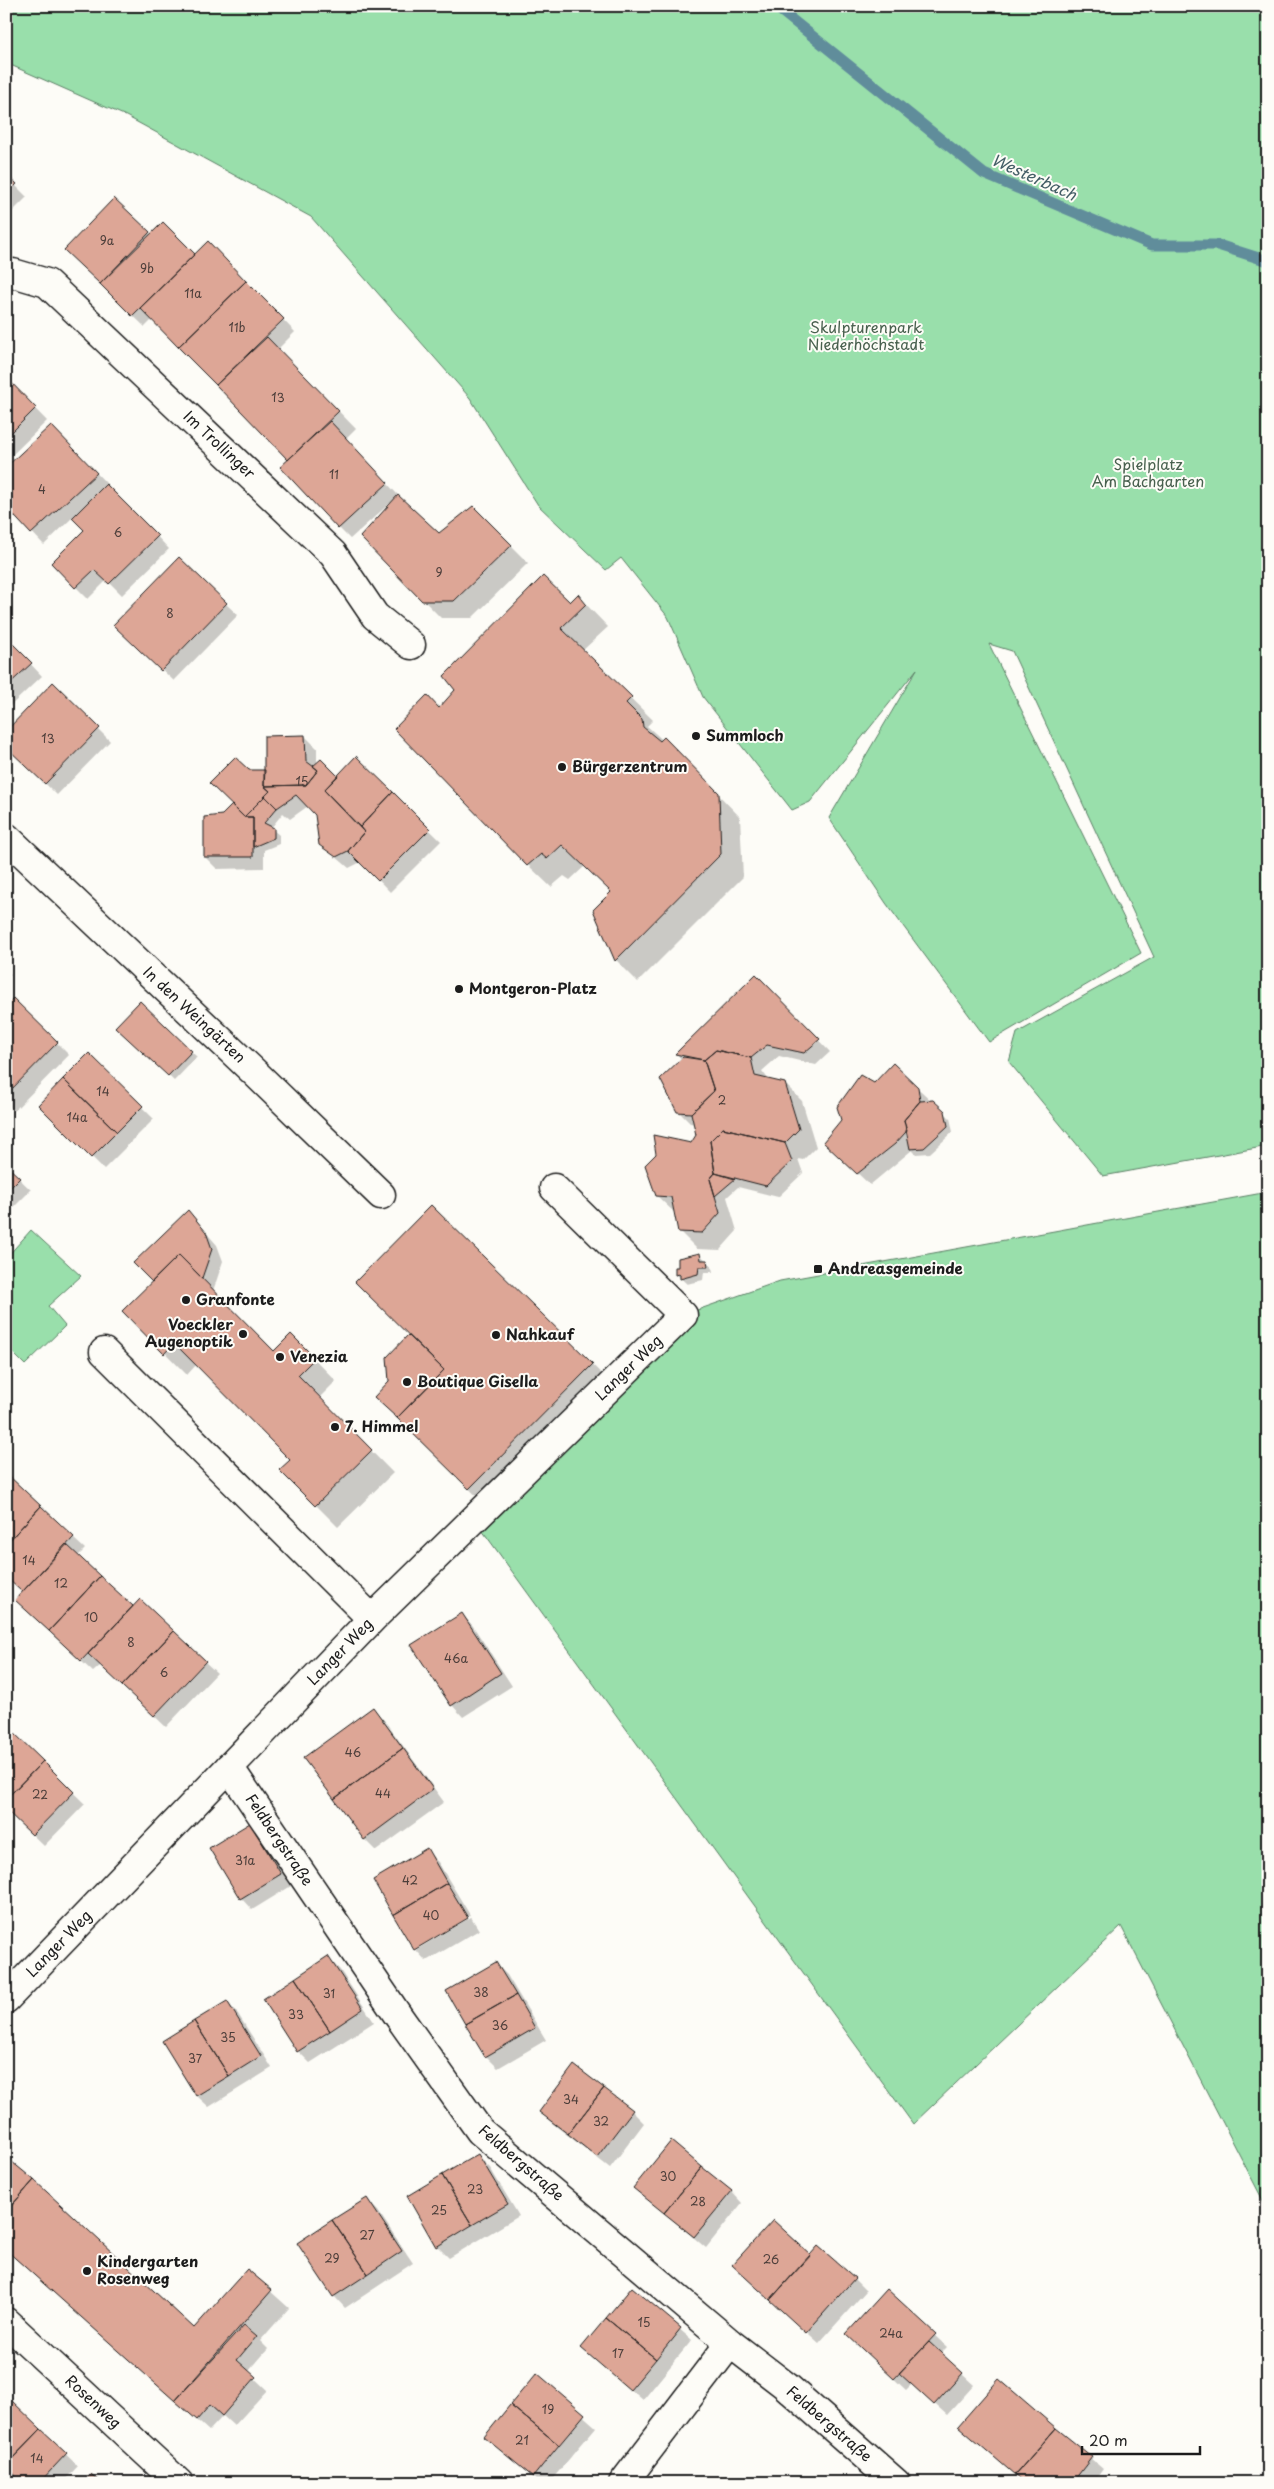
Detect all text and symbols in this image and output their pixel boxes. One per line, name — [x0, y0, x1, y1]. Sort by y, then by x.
water label: Westerbach — [988, 147, 1081, 206]
house number: 9a — [100, 231, 115, 249]
house number: 9b — [140, 259, 154, 277]
house number: 11a — [184, 284, 202, 302]
park label: Skulpturenpark Niederhöchstadt — [808, 315, 924, 355]
house number: 11b — [229, 318, 246, 336]
house number: 13 — [271, 388, 285, 406]
street label: Im Trollinger — [179, 404, 261, 483]
park label: Spielplatz Am Bachgarten — [1092, 452, 1204, 492]
house number: 11 — [329, 465, 339, 483]
house number: 4 — [38, 480, 46, 498]
house number: 6 — [114, 523, 122, 541]
house number: 9 — [435, 563, 443, 581]
house number: 8 — [166, 604, 174, 622]
place label: Summloch — [706, 723, 784, 746]
house number: 13 — [41, 729, 55, 747]
marker: Summloch — [690, 730, 702, 742]
place label: Bürgerzentrum — [572, 754, 687, 777]
marker: Bürgerzentrum — [556, 761, 568, 773]
house number: 15 — [295, 772, 309, 790]
street label: In den Weingärten — [139, 960, 252, 1068]
place label: Montgeron-Platz — [469, 976, 597, 999]
marker: Montgeron-Platz — [453, 983, 465, 995]
house number: 14 — [96, 1082, 110, 1100]
house number: 2 — [718, 1091, 726, 1109]
house number: 14a — [67, 1108, 88, 1126]
place label: Andreasgemeinde — [828, 1256, 963, 1279]
marker: Andreasgemeinde — [812, 1263, 824, 1275]
place label: Granfonte — [196, 1287, 275, 1310]
marker: Granfonte — [180, 1294, 192, 1306]
place label: Voeckler Augenoptik — [145, 1312, 233, 1352]
place label: Nahkauf — [506, 1322, 576, 1345]
marker: Voeckler Augenoptik — [237, 1328, 249, 1340]
marker: Nahkauf — [490, 1329, 502, 1341]
street label: Langer Weg — [589, 1329, 667, 1405]
place label: Venezia — [290, 1344, 349, 1367]
marker: Venezia — [274, 1351, 286, 1363]
place label: Boutique Gisella — [417, 1369, 538, 1392]
marker: Boutique Gisella — [401, 1376, 413, 1388]
place label: 7. Himmel — [345, 1414, 418, 1437]
marker: 7. Himmel — [329, 1421, 341, 1433]
house number: 14 — [22, 1551, 36, 1569]
house number: 12 — [54, 1574, 68, 1592]
house number: 10 — [84, 1608, 98, 1626]
street label: Langer Weg — [301, 1612, 377, 1690]
house number: 8 — [127, 1633, 135, 1651]
house number: 46a — [444, 1649, 468, 1667]
house number: 6 — [160, 1663, 168, 1681]
house number: 46 — [345, 1743, 361, 1761]
house number: 44 — [375, 1784, 391, 1802]
house number: 22 — [32, 1785, 48, 1803]
street label: Feldbergstraße — [241, 1789, 320, 1890]
house number: 31a — [235, 1851, 256, 1869]
house number: 42 — [402, 1871, 418, 1889]
street label: Langer Weg — [20, 1904, 96, 1982]
house number: 40 — [423, 1906, 440, 1924]
house number: 38 — [473, 1983, 489, 2001]
house number: 31 — [323, 1984, 335, 2002]
house number: 33 — [288, 2005, 304, 2023]
house number: 36 — [492, 2016, 508, 2034]
house number: 35 — [220, 2028, 236, 2046]
house number: 37 — [188, 2049, 203, 2067]
house number: 34 — [563, 2090, 579, 2108]
house number: 32 — [593, 2112, 609, 2130]
street label: Feldbergstraße — [474, 2118, 570, 2206]
house number: 30 — [660, 2167, 677, 2185]
house number: 23 — [467, 2180, 483, 2198]
house number: 28 — [690, 2192, 706, 2210]
house number: 25 — [431, 2201, 447, 2219]
house number: 27 — [360, 2226, 375, 2244]
place label: Kindergarten Rosenweg — [97, 2249, 198, 2289]
house number: 29 — [324, 2249, 340, 2267]
house number: 26 — [763, 2250, 779, 2268]
marker: Kindergarten Rosenweg — [81, 2265, 93, 2277]
house number: 15 — [637, 2313, 651, 2331]
house number: 24a — [879, 2324, 903, 2342]
house number: 17 — [612, 2344, 624, 2362]
street label: Rosenweg — [61, 2369, 127, 2433]
street label: Feldbergstraße — [782, 2379, 878, 2467]
house number: 19 — [542, 2400, 554, 2418]
scale bar — [1082, 2424, 1199, 2456]
text: 20 m — [1089, 2428, 1128, 2451]
house number: 21 — [515, 2431, 529, 2449]
house number: 14 — [30, 2449, 44, 2467]

